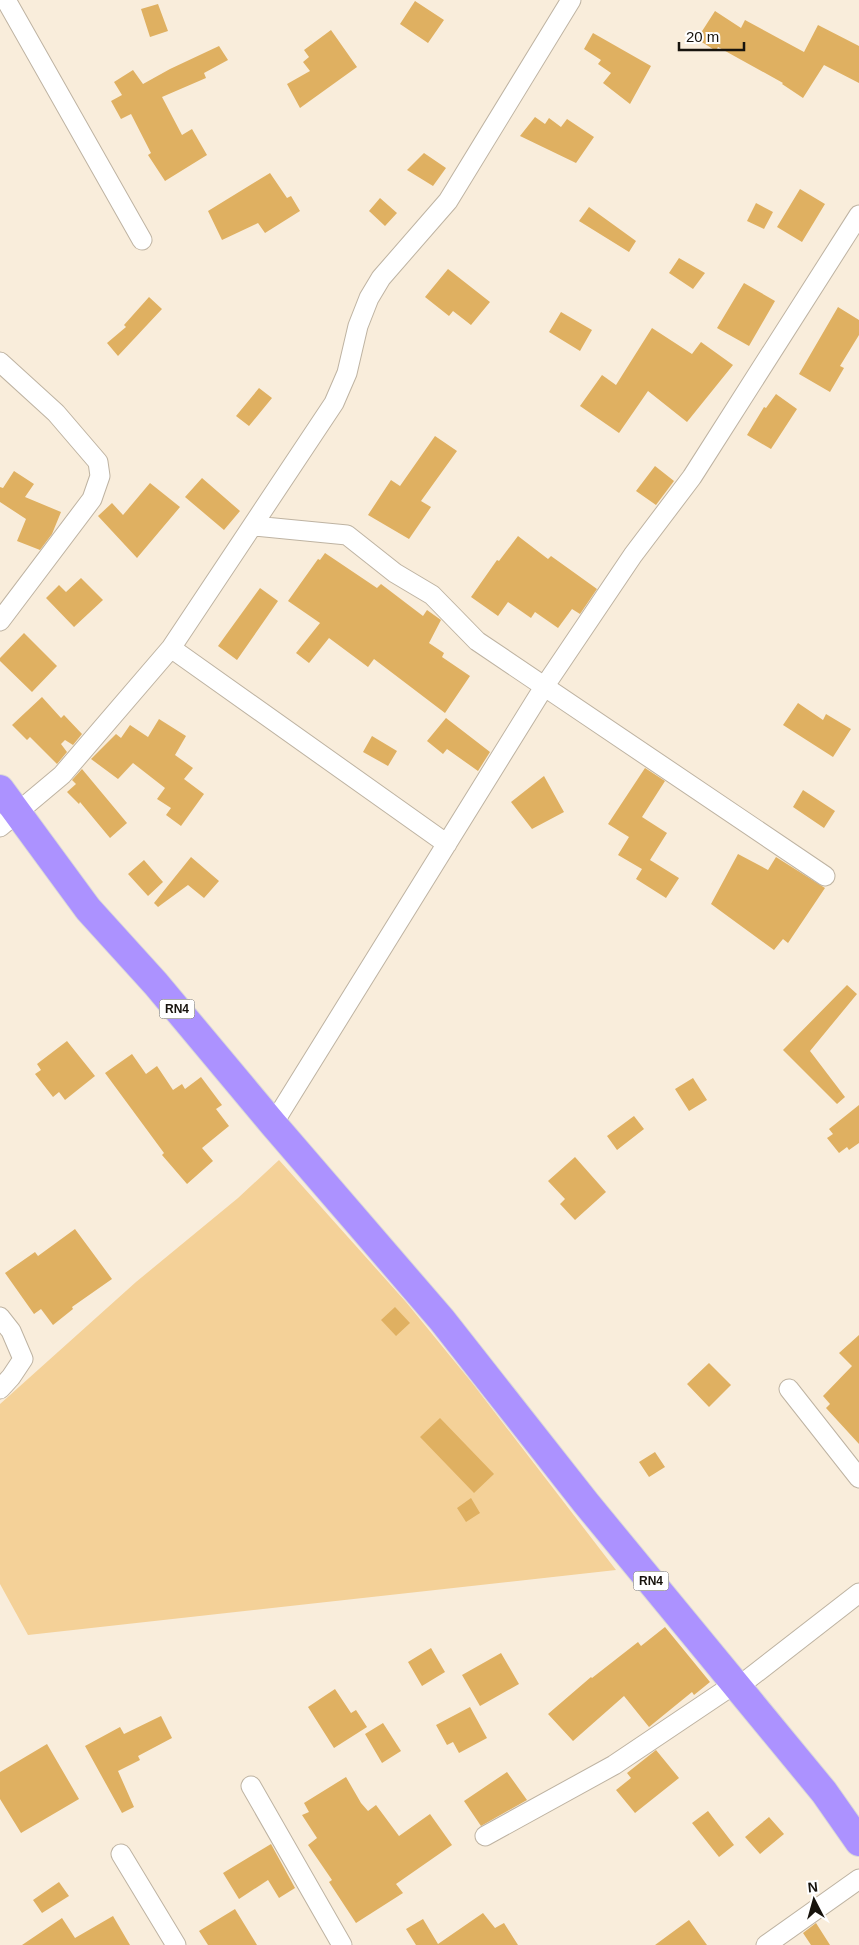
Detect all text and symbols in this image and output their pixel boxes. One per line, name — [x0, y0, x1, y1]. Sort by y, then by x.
scale bar — [679, 20, 744, 52]
text: 20 m — [686, 28, 719, 45]
road number: RN4 — [160, 1000, 194, 1019]
road number: RN4 — [634, 1572, 668, 1590]
north arrow — [789, 1875, 839, 1925]
text: N — [807, 1879, 819, 1896]

